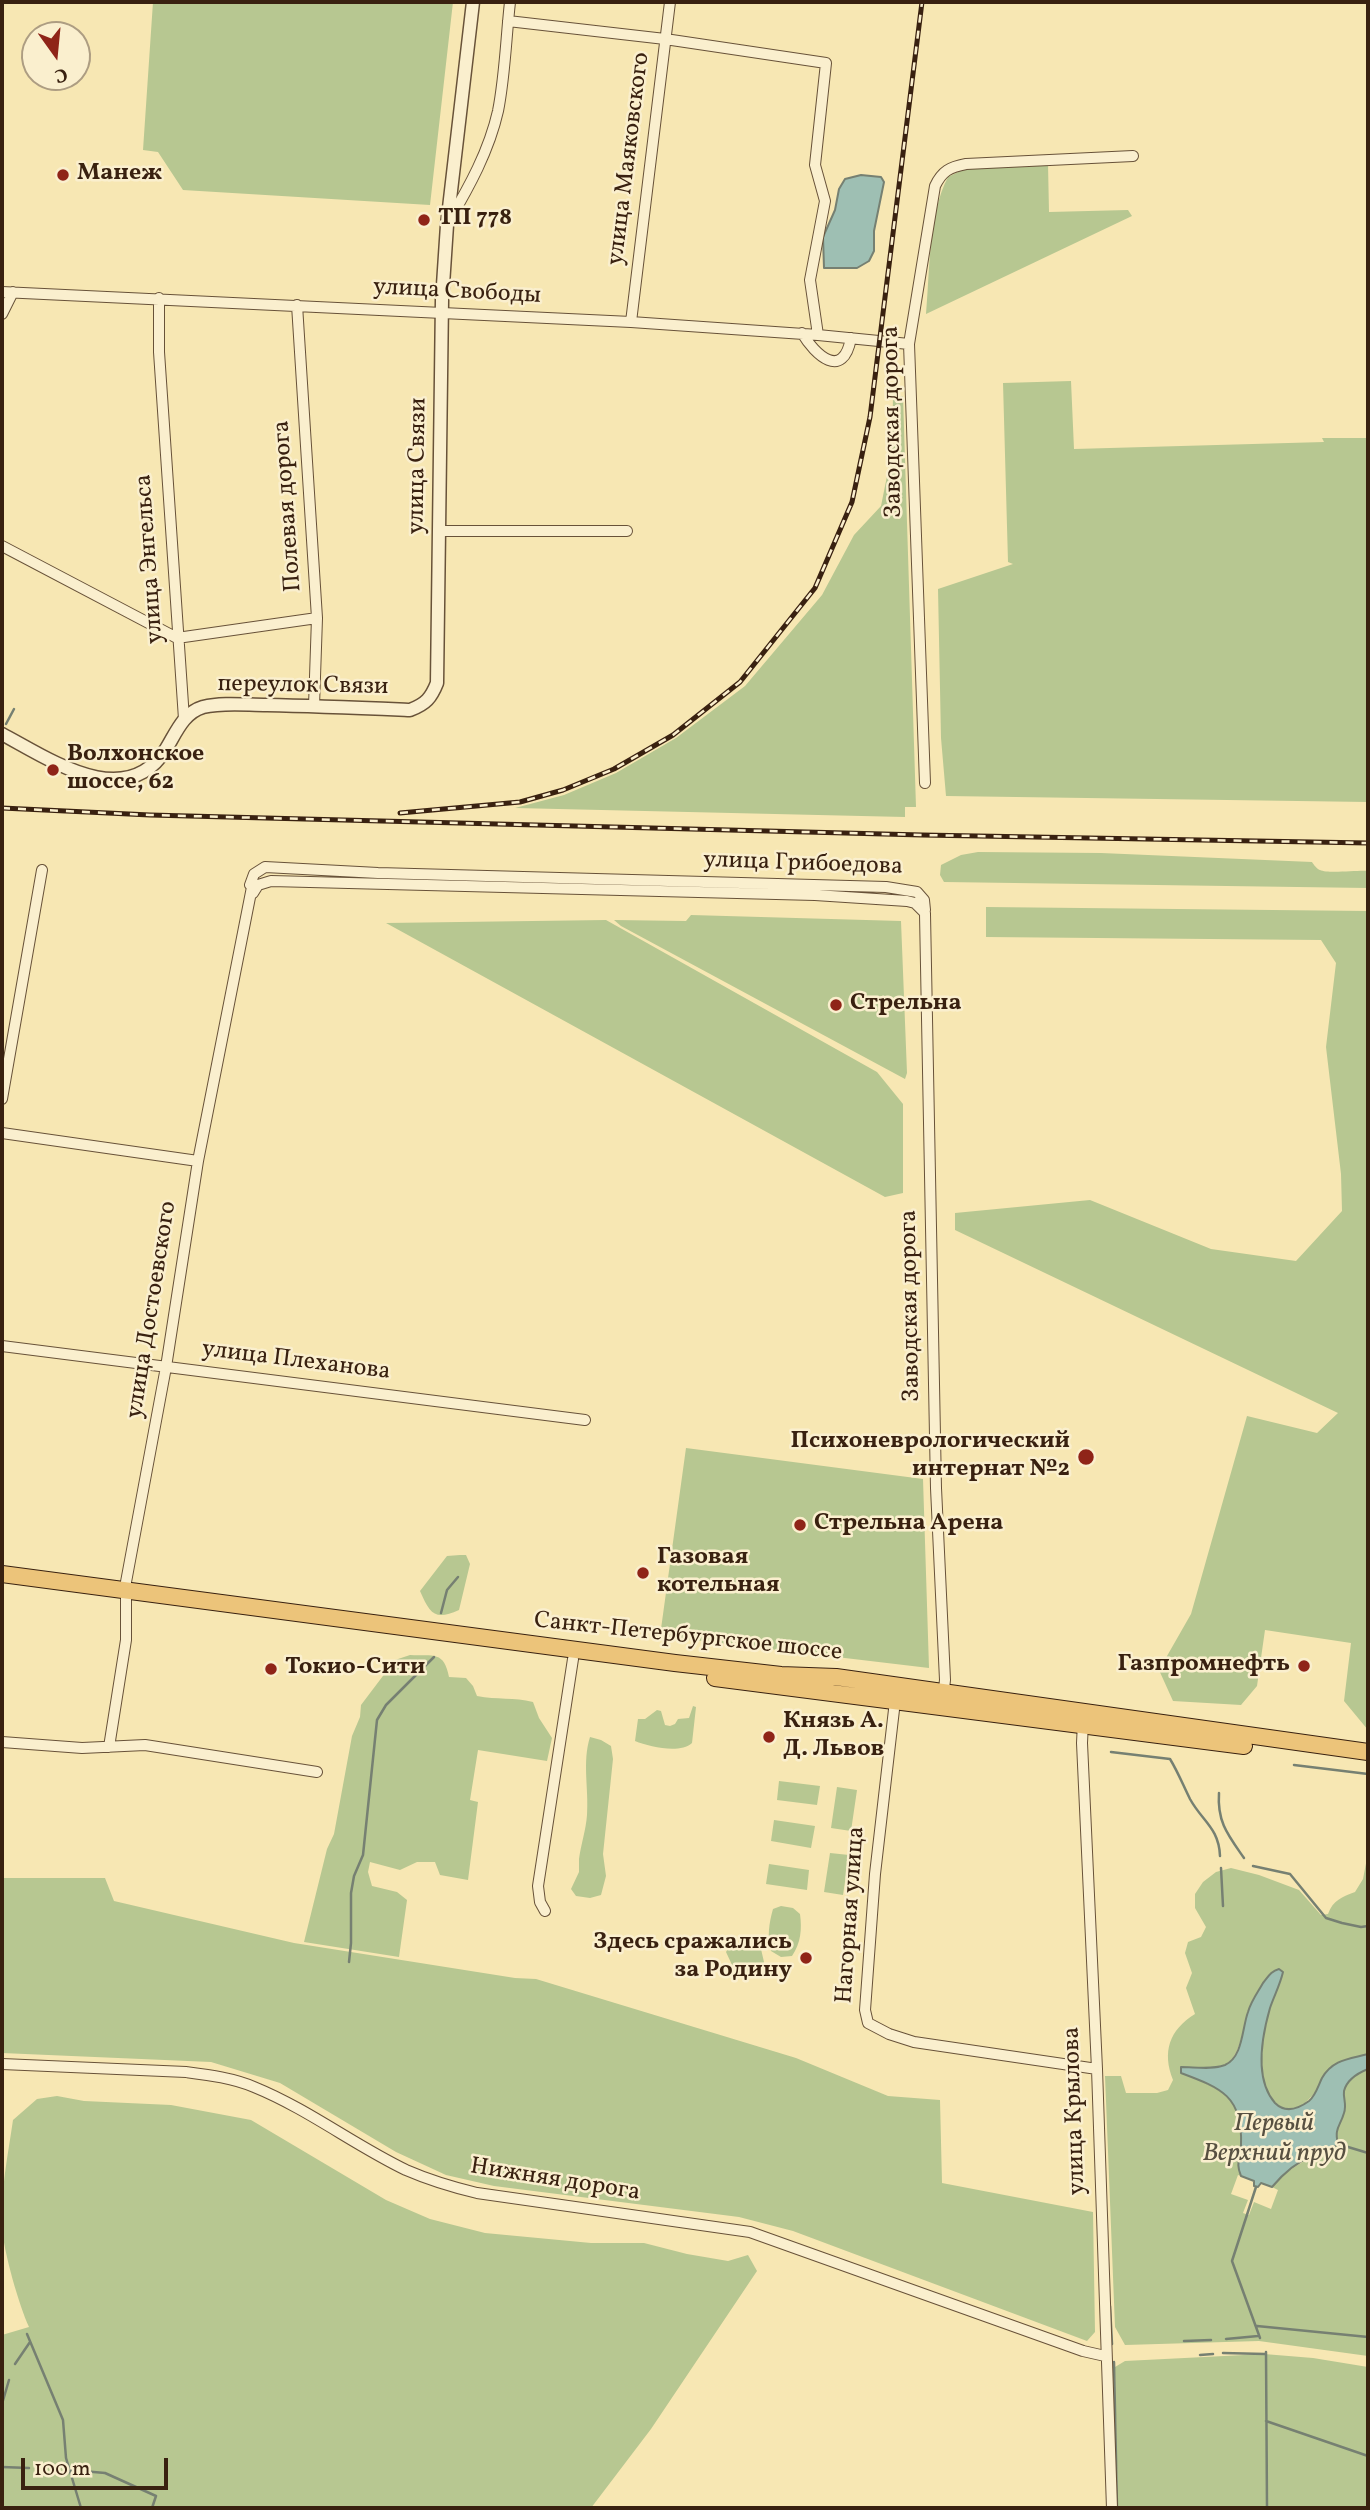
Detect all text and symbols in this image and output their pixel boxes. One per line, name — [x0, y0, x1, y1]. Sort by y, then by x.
north arrow — [21, 21, 91, 91]
street label: улица Маяковского — [603, 51, 657, 267]
text: С — [52, 60, 70, 88]
place label: Манеж — [77, 161, 162, 189]
marker: Манеж — [55, 167, 71, 183]
place label: ТП 778 — [438, 206, 512, 234]
marker: ТП 778 — [416, 212, 432, 228]
street label: улица Свободы — [372, 274, 542, 312]
street label: Заводская дорога — [878, 326, 910, 518]
street label: улица Связи — [403, 397, 435, 535]
street label: Полевая дорога — [269, 419, 309, 593]
street label: улица Энгельса — [131, 473, 171, 645]
street label: переулок Связи — [217, 671, 389, 703]
place label: Волхонское шоссе, 62 — [67, 742, 204, 798]
marker: Волхонское шоссе, 62 — [45, 762, 61, 778]
street label: улица Грибоедова — [703, 847, 903, 883]
place label: Стрельна — [850, 991, 962, 1019]
marker: Стрельна — [828, 997, 844, 1013]
street label: улица Достоевского — [122, 1199, 184, 1421]
street label: Заводская дорога — [896, 1210, 928, 1402]
street label: улица Плеханова — [200, 1336, 392, 1388]
place label: Психоневрологический интернат №2 — [790, 1429, 1070, 1485]
marker: Психоневрологический интернат №2 — [1076, 1447, 1096, 1467]
place label: Стрельна Арена — [814, 1511, 1003, 1539]
marker: Стрельна Арена — [792, 1517, 808, 1533]
place label: Газовая котельная — [657, 1545, 780, 1601]
marker: Газовая котельная — [635, 1565, 651, 1581]
street label: Санкт-Петербургское шоссе — [532, 1607, 844, 1669]
place label: Газпромнефть — [1118, 1652, 1290, 1680]
place label: Токио-Сити — [285, 1655, 425, 1683]
marker: Газпромнефть — [1296, 1658, 1312, 1674]
marker: Токио-Сити — [263, 1661, 279, 1677]
place label: Князь А. Д. Львов — [783, 1709, 884, 1765]
marker: Князь А. Д. Львов — [761, 1729, 777, 1745]
street label: Нагорная улица — [831, 1825, 873, 2005]
place label: Здесь сражались за Родину — [593, 1930, 792, 1986]
marker: Здесь сражались за Родину — [798, 1950, 814, 1966]
street label: улица Крылова — [1059, 2026, 1093, 2196]
water label: Первый Верхний пруд — [1202, 2109, 1346, 2170]
street label: Нижняя дорога — [468, 2153, 642, 2209]
scale bar — [24, 2444, 172, 2488]
text: 100 m — [34, 2455, 91, 2484]

